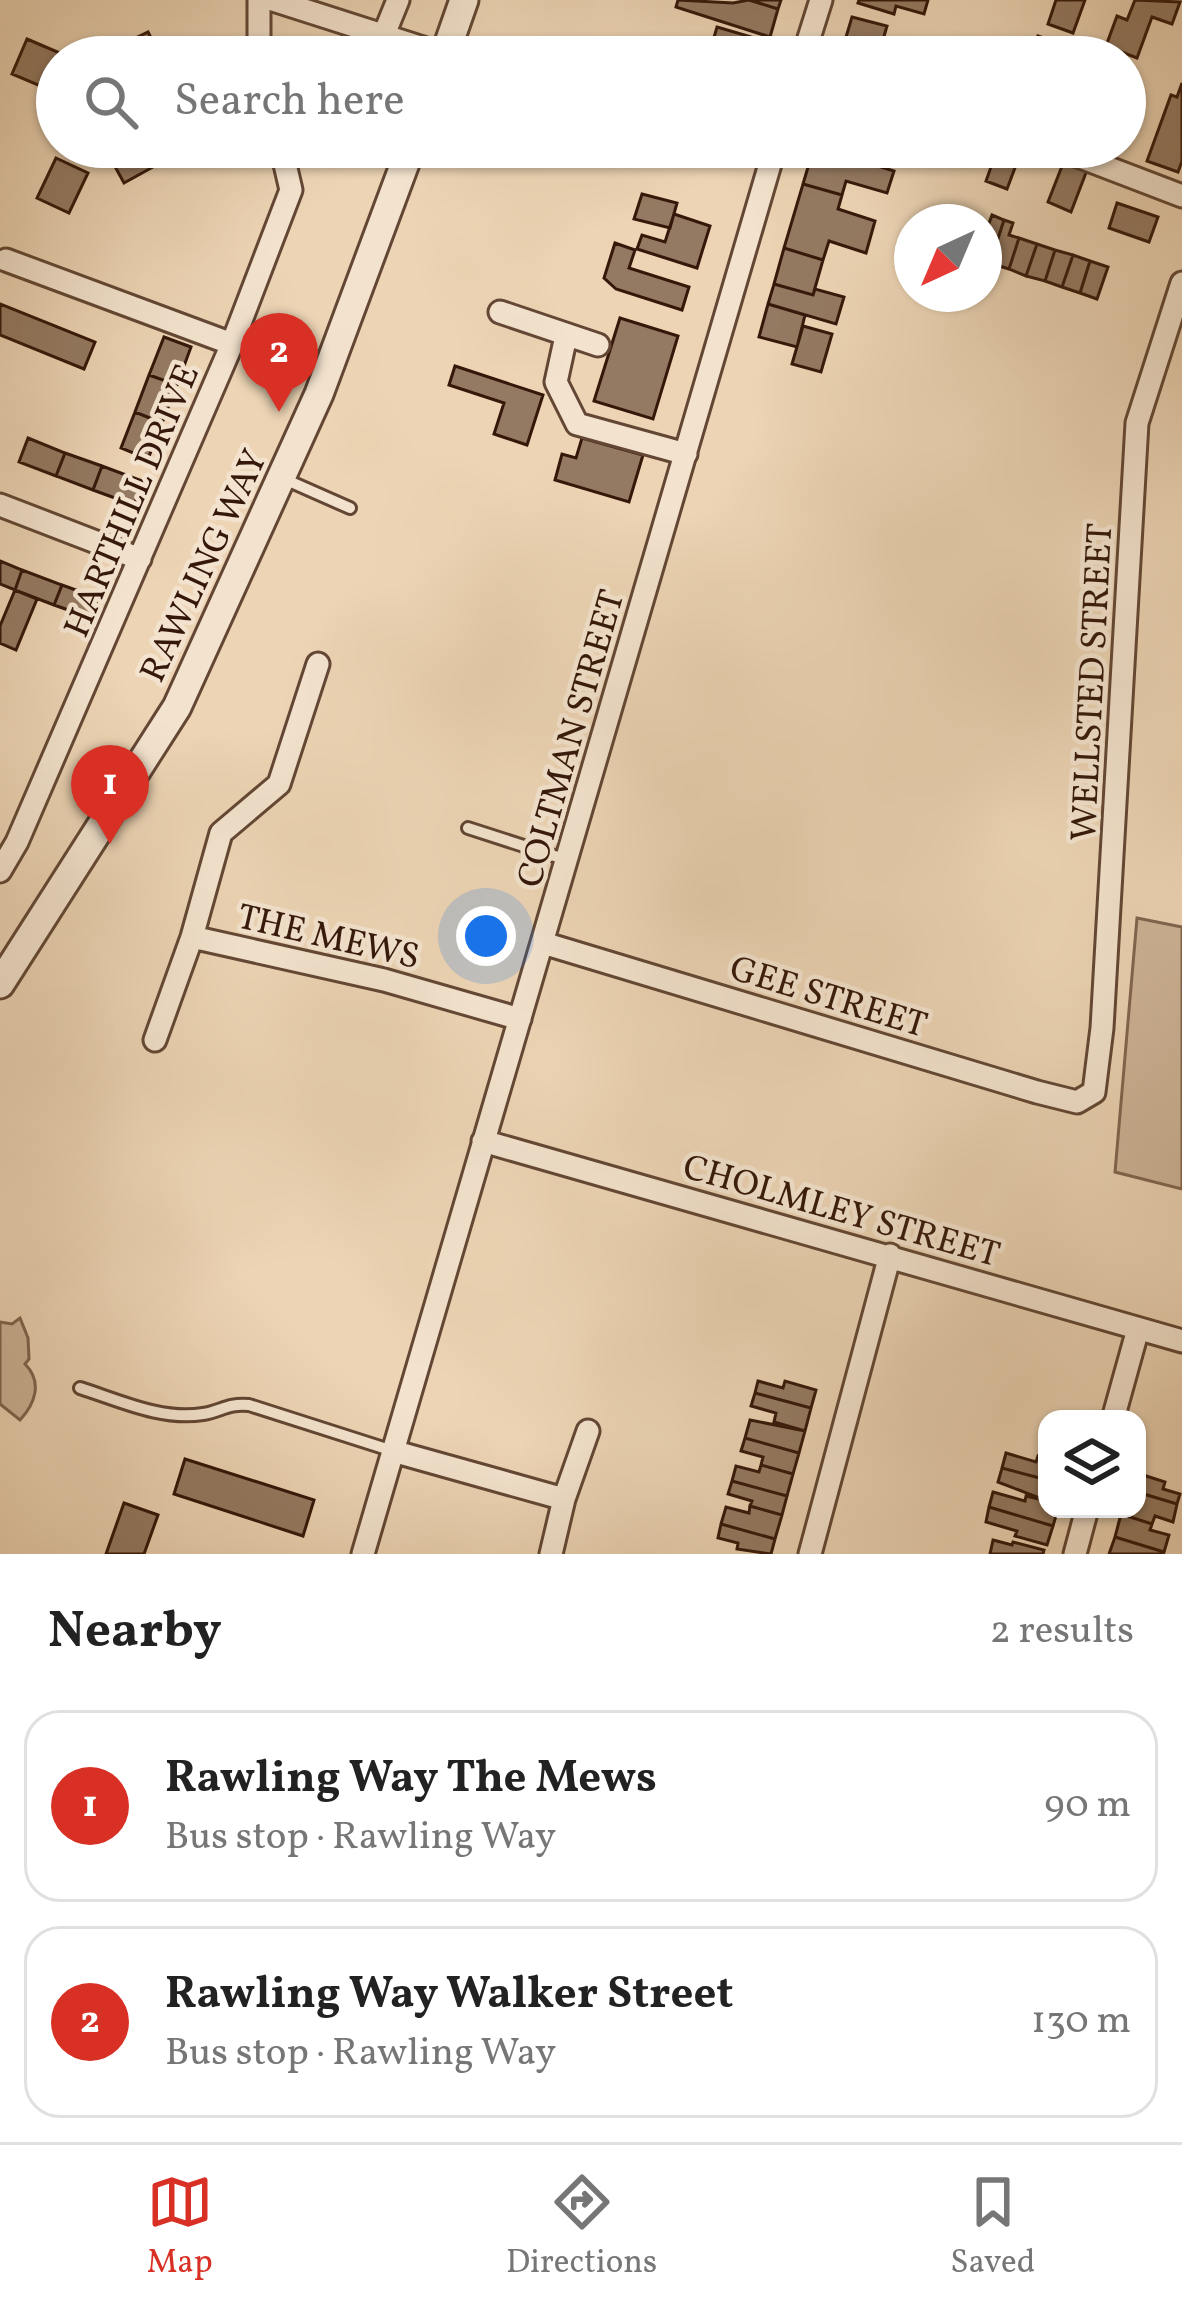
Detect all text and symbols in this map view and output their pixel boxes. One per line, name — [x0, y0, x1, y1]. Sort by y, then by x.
search box — [36, 36, 1146, 168]
icon: search — [78, 69, 144, 135]
text: Search here — [174, 71, 405, 134]
north arrow — [894, 204, 1002, 312]
pin: 2 — [240, 313, 318, 412]
street label: HARTHILL DRIVE — [54, 357, 214, 646]
street label: RAWLING WAY — [130, 442, 281, 691]
street label: WELLSTED STREET — [1061, 522, 1127, 843]
street label: COLTMAN STREET — [507, 585, 639, 894]
pin: 1 — [71, 745, 149, 844]
street label: THE MEWS — [232, 894, 424, 984]
your location — [456, 906, 516, 966]
street label: GEE STREET — [723, 945, 932, 1052]
street label: CHOLMLEY STREET — [677, 1144, 1005, 1282]
map controls — [1038, 1410, 1146, 1518]
button: layers — [1038, 1410, 1146, 1518]
text: Nearby — [48, 1597, 222, 1668]
text: 2 results — [990, 1605, 1134, 1659]
text: Rawling Way The Mews — [165, 1748, 657, 1811]
text: 1 — [82, 1779, 98, 1833]
text: 90 m — [1044, 1779, 1131, 1833]
text: Bus stop · Rawling Way — [165, 1811, 556, 1865]
text: Rawling Way Walker Street — [165, 1964, 733, 2027]
text: 2 — [80, 1995, 100, 2049]
text: 130 m — [1031, 1995, 1131, 2049]
text: Bus stop · Rawling Way — [165, 2027, 556, 2081]
tab: Map — [147, 2169, 213, 2287]
tab: Directions — [506, 2169, 657, 2287]
tab: Saved — [950, 2169, 1035, 2287]

